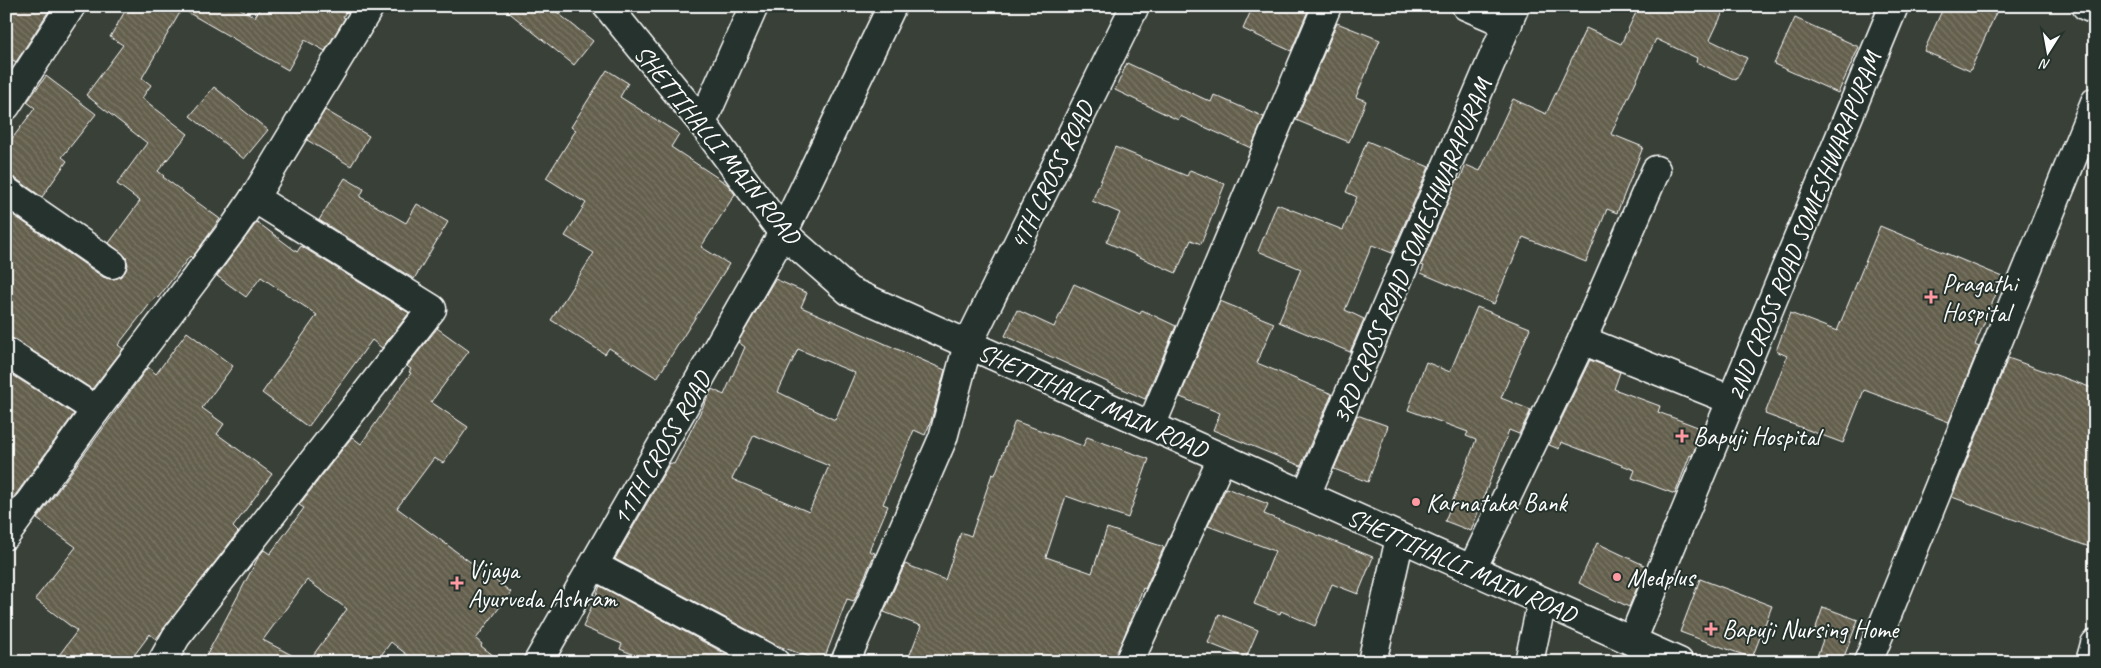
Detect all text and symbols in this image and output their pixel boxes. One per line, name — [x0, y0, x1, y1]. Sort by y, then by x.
north arrow — [2024, 28, 2074, 78]
street label: SHETTIHALLI MAIN ROAD — [627, 38, 809, 252]
street label: 2ND CROSS ROAD SOMESHWARAPURAM — [1719, 45, 1890, 406]
text: N — [2037, 55, 2051, 73]
street label: 3RD CROSS ROAD SOMESHWARAPURAM — [1324, 72, 1500, 429]
street label: 4TH CROSS ROAD — [1002, 95, 1102, 255]
place label: Pragathi Hospital — [1942, 268, 2020, 329]
marker: Pragathi Hospital — [1924, 290, 1938, 304]
street label: SHETTIHALLI MAIN ROAD — [973, 336, 1214, 467]
street label: 11TH CROSS ROAD — [605, 365, 720, 531]
place label: Bapuji Hospital — [1693, 421, 1825, 453]
marker: Bapuji Hospital — [1675, 429, 1689, 443]
place label: Karnataka Bank — [1426, 487, 1569, 519]
marker: Karnataka Bank — [1410, 496, 1422, 508]
street label: SHETTIHALLI MAIN ROAD — [1342, 501, 1583, 632]
place label: Vijaya Ayurveda Ashram — [468, 554, 619, 615]
place label: Medplus — [1627, 562, 1697, 594]
marker: Medplus — [1611, 571, 1623, 583]
marker: Vijaya Ayurveda Ashram — [450, 576, 464, 590]
place label: Bapuji Nursing Home — [1722, 614, 1900, 646]
marker: Bapuji Nursing Home — [1704, 622, 1718, 636]

